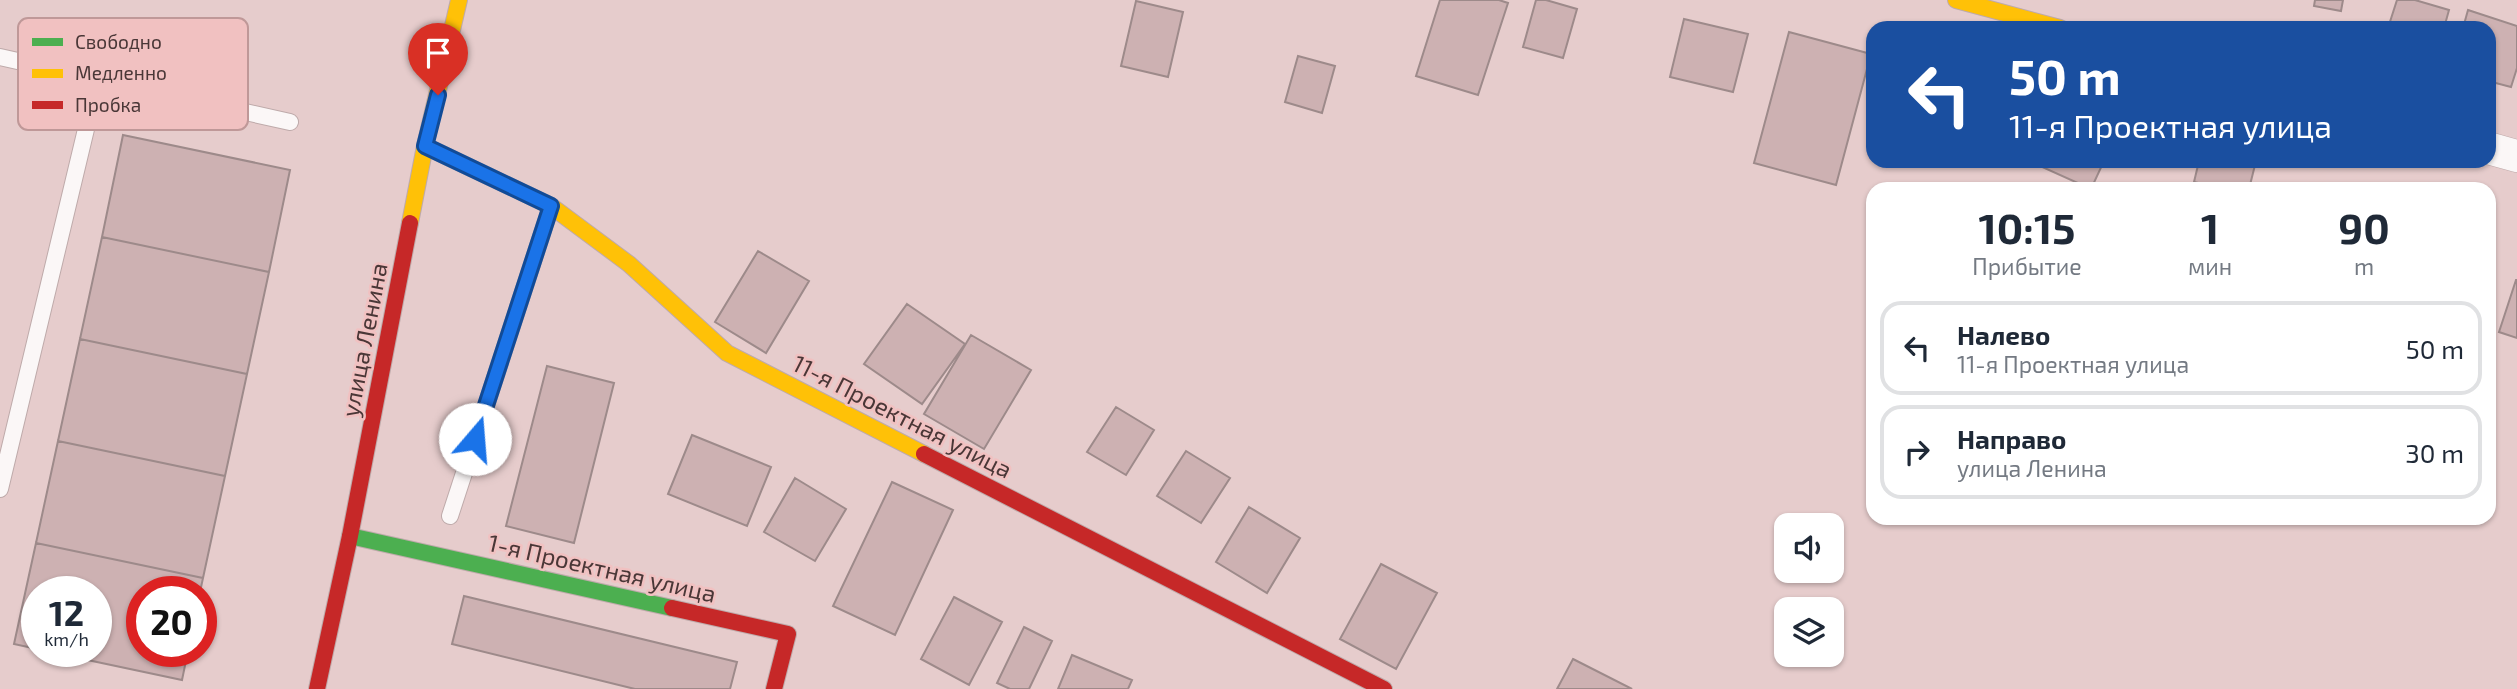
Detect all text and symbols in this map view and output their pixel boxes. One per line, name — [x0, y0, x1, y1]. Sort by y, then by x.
legend — [18, 18, 248, 130]
pin — [408, 23, 468, 95]
text: Свободно — [75, 30, 162, 53]
icon: arrive — [419, 34, 457, 72]
text: 50 m — [2009, 46, 2121, 105]
icon: left — [1894, 49, 1985, 140]
text: Медленно — [75, 61, 167, 84]
text: Пробка — [75, 93, 141, 116]
text: 11-я Проектная улица — [2009, 106, 2332, 144]
text: 10:15 — [1979, 202, 2075, 252]
text: 1 — [2201, 202, 2219, 252]
text: 90 — [2338, 202, 2390, 252]
text: Прибытие — [1972, 252, 2082, 280]
text: мин — [2188, 252, 2232, 280]
text: m — [2354, 252, 2374, 280]
street label: улица Ленина — [334, 260, 394, 419]
text: Налево — [1957, 319, 2050, 350]
icon: left — [1898, 329, 1936, 367]
text: 50 m — [2406, 333, 2464, 364]
street label: 11-я Проектная улица — [788, 348, 1017, 484]
text: 11-я Проектная улица — [1957, 350, 2189, 378]
position arrow — [438, 402, 512, 476]
text: Направо — [1957, 423, 2066, 454]
icon: right — [1898, 433, 1936, 471]
text: 30 m — [2405, 437, 2464, 468]
text: улица Ленина — [1957, 454, 2107, 482]
map controls — [1774, 513, 1844, 667]
button: sound — [1774, 513, 1844, 583]
street label: 1-я Проектная улица — [485, 527, 719, 609]
speed limit sign: 20 — [126, 576, 217, 667]
text: 12 — [49, 591, 84, 633]
button: layers — [1774, 597, 1844, 667]
text: km/h — [44, 628, 89, 650]

